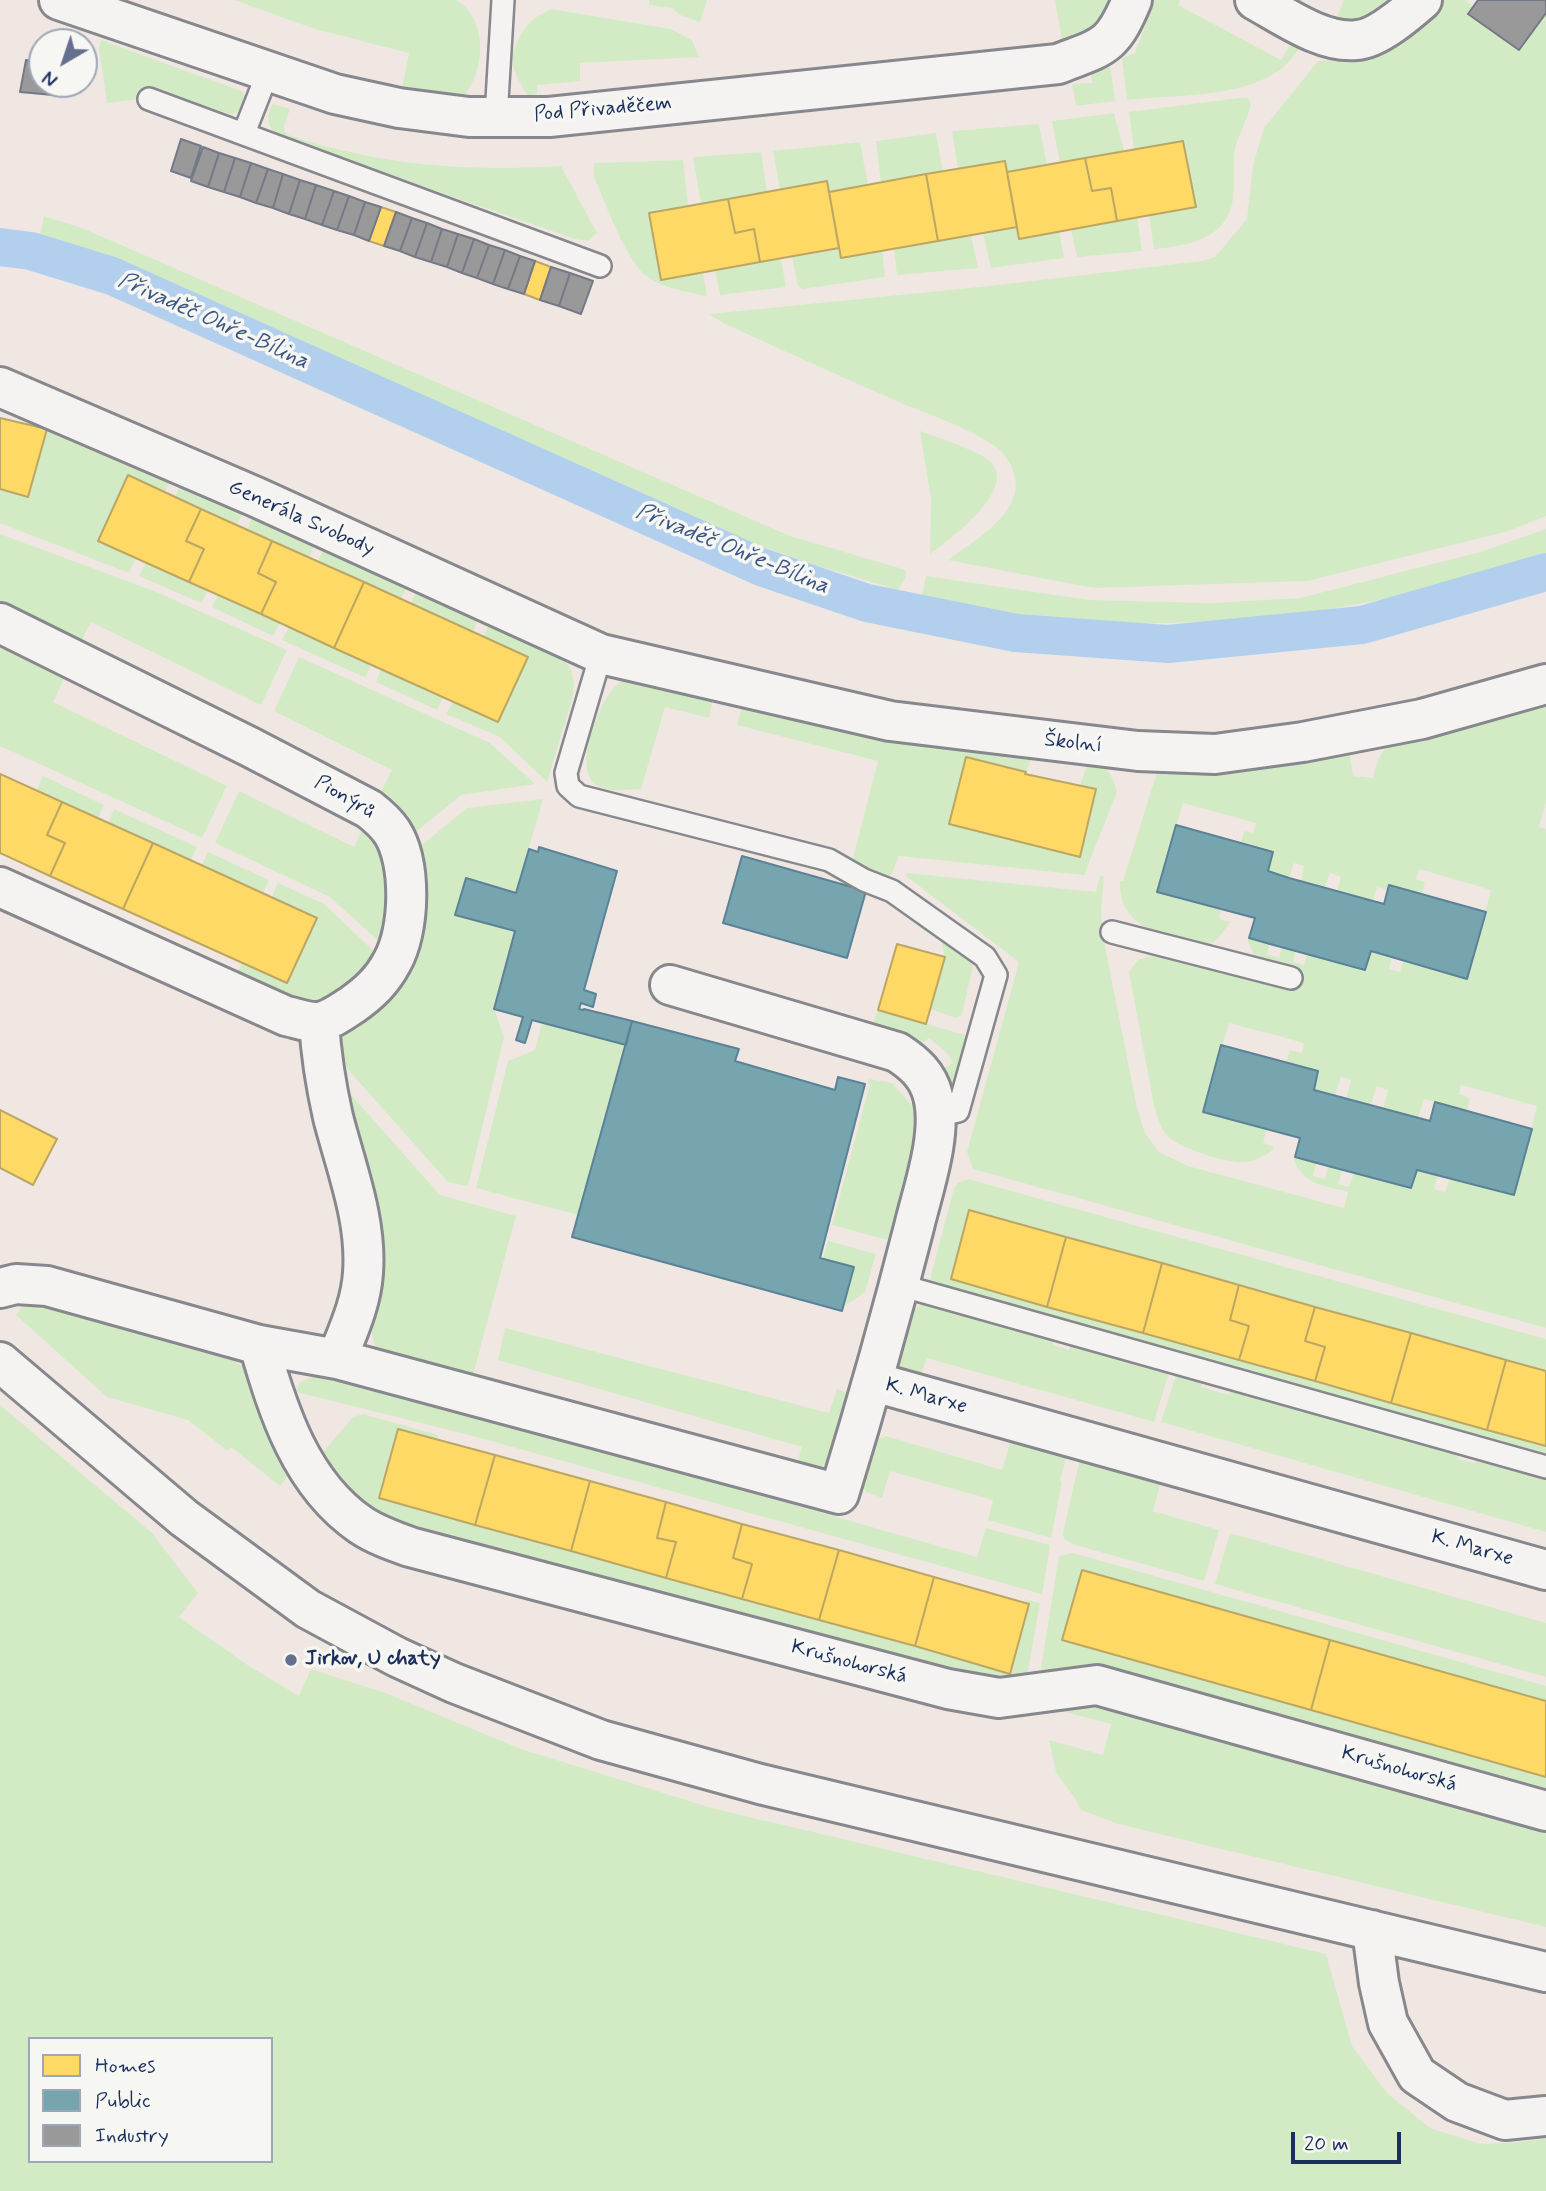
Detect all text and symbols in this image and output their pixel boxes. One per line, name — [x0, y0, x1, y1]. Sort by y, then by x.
north arrow — [28, 28, 98, 98]
text: N — [38, 64, 64, 92]
street label: Pod Přivaděčem — [533, 91, 673, 129]
water label: Přivaděč Ohře-Bílina — [113, 268, 313, 376]
street label: Generála Svobody — [224, 475, 378, 563]
water label: Přivaděč Ohře-Bílina — [631, 499, 833, 601]
street label: Školní — [1043, 728, 1103, 760]
street label: Pionýrů — [309, 771, 379, 825]
street label: K. Marxe — [882, 1373, 970, 1421]
street label: K. Marxe — [1428, 1525, 1516, 1573]
street label: Krušnohorská — [788, 1635, 910, 1691]
place label: Jirkov, U chaty — [305, 1647, 441, 1673]
marker: Jirkov, U chaty — [283, 1652, 299, 1668]
street label: Krušnohorská — [1338, 1741, 1460, 1799]
legend — [28, 2037, 273, 2163]
text: Homes — [95, 2052, 155, 2080]
text: Public — [95, 2087, 151, 2115]
scale bar — [1294, 2118, 1404, 2162]
text: Industry — [95, 2122, 169, 2150]
text: 20 m — [1304, 2130, 1349, 2158]

